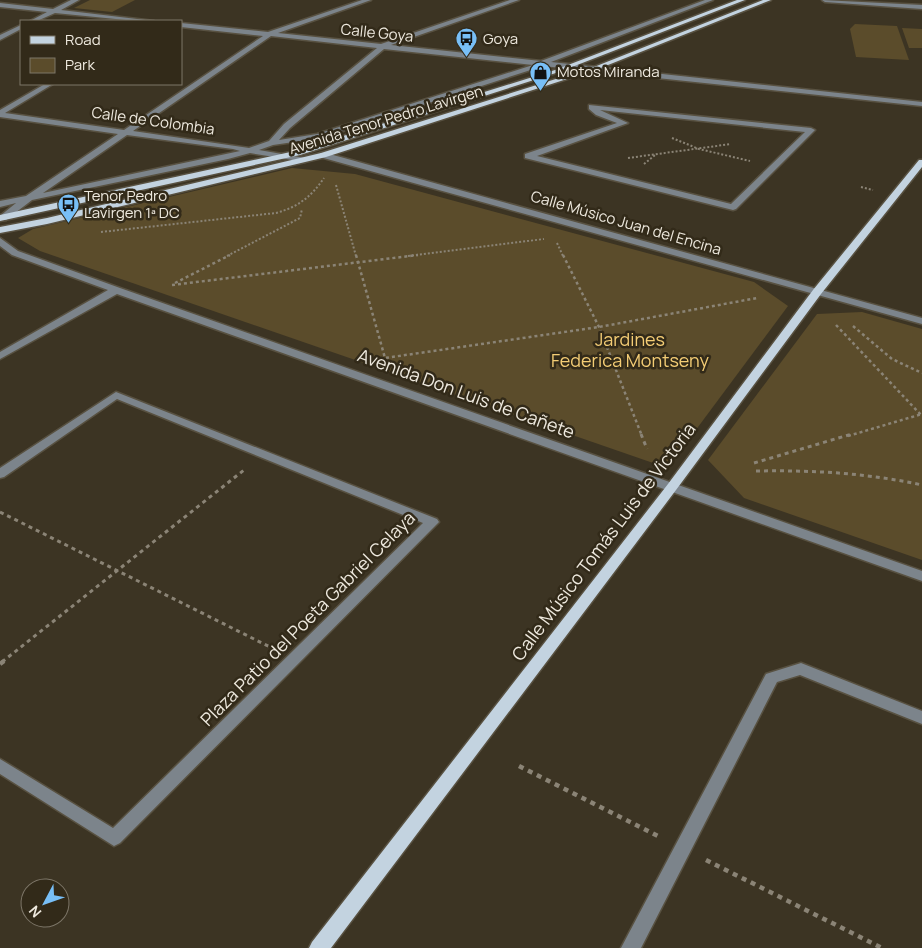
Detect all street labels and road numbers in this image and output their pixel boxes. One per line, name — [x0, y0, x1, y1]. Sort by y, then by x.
street label: Calle Goya — [340, 18, 414, 47]
street label: Avenida Tenor Pedro Lavirgen — [286, 80, 486, 159]
street label: Calle de Colombia — [90, 101, 216, 140]
street label: Calle Músico Juan del Encina — [528, 185, 724, 260]
street label: Avenida Don Luis de Cañete — [355, 343, 578, 444]
street label: Calle Músico Tomás Luis de Victoria — [506, 418, 701, 665]
street label: Plaza Patio del Poeta Gabriel Celaya — [195, 506, 420, 731]

